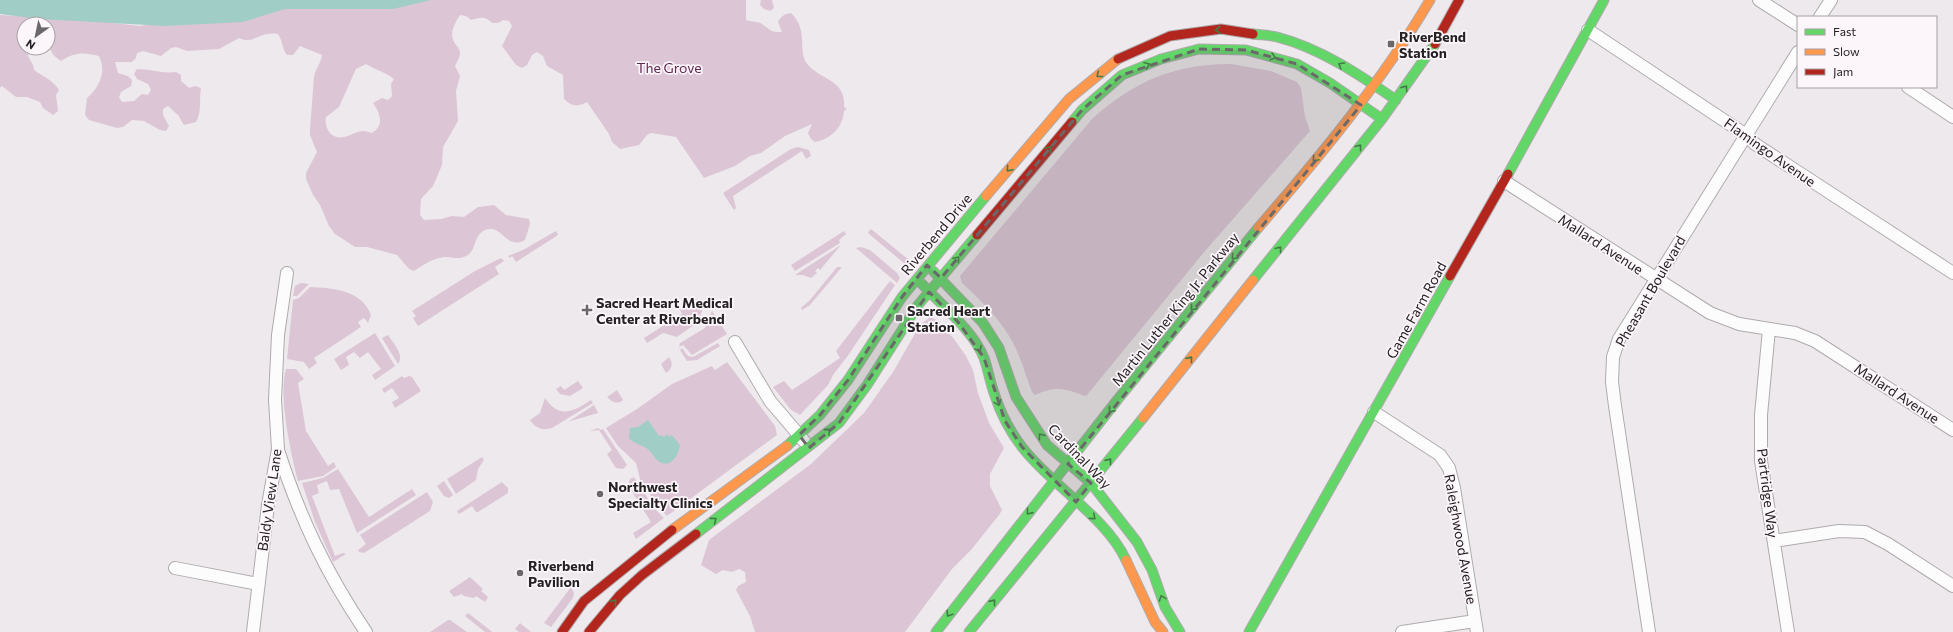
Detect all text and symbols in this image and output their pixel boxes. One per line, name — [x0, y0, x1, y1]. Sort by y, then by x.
north arrow — [16, 16, 56, 56]
legend — [1797, 16, 1937, 88]
text: Fast — [1833, 24, 1856, 38]
one-way arrow — [1215, 26, 1221, 35]
place label: RiverBend Station — [1399, 28, 1466, 61]
text: N — [23, 37, 37, 53]
marker: RiverBend Station — [1386, 39, 1396, 49]
text: Slow — [1833, 44, 1860, 58]
one-way arrow — [1270, 53, 1276, 61]
park label: The Grove — [636, 59, 702, 76]
one-way arrow — [1142, 62, 1150, 70]
one-way arrow — [1338, 63, 1345, 70]
text: Jam — [1833, 64, 1853, 79]
one-way arrow — [1096, 71, 1103, 78]
one-way arrow — [1400, 85, 1408, 92]
street label: Flamingo Avenue — [1721, 114, 1819, 190]
one-way arrow — [1355, 145, 1362, 152]
one-way arrow — [1045, 146, 1052, 153]
one-way arrow — [1313, 155, 1320, 162]
one-way arrow — [1007, 164, 1014, 172]
street label: Riverbend Drive — [897, 190, 975, 278]
street label: Mallard Avenue — [1555, 210, 1647, 278]
street label: Martin Luther King Jr. Parkway — [1108, 229, 1242, 389]
street label: Pheasant Boulevard — [1611, 232, 1689, 350]
one-way arrow — [1274, 247, 1281, 254]
one-way arrow — [1231, 253, 1238, 260]
one-way arrow — [952, 256, 959, 263]
street label: Game Farm Road — [1382, 259, 1450, 361]
place label: Sacred Heart Medical Center at Riverbend — [596, 294, 733, 327]
place label: Sacred Heart Station — [907, 302, 990, 335]
marker: Sacred Heart Medical Center at Riverbend — [581, 304, 593, 316]
one-way arrow — [1190, 304, 1197, 311]
marker: Sacred Heart Station — [894, 313, 904, 323]
one-way arrow — [975, 345, 982, 352]
one-way arrow — [1186, 357, 1193, 364]
street label: Mallard Avenue — [1851, 359, 1943, 427]
one-way arrow — [993, 400, 1002, 407]
one-way arrow — [1109, 405, 1116, 412]
street label: Cardinal Way — [1045, 420, 1115, 492]
one-way arrow — [823, 429, 831, 436]
one-way arrow — [1039, 434, 1046, 441]
street label: Partridge Way — [1754, 447, 1782, 539]
street label: Baldy View Lane — [253, 448, 285, 552]
one-way arrow — [1104, 458, 1111, 465]
street label: Raleighwood Avenue — [1441, 473, 1481, 605]
place label: Northwest Specialty Clinics — [608, 478, 713, 511]
marker: Northwest Specialty Clinics — [595, 489, 605, 499]
one-way arrow — [1027, 507, 1034, 514]
one-way arrow — [1088, 512, 1095, 519]
one-way arrow — [710, 518, 717, 525]
place label: Riverbend Pavilion — [528, 557, 594, 590]
marker: Riverbend Pavilion — [515, 568, 525, 578]
one-way arrow — [1159, 594, 1167, 601]
one-way arrow — [609, 599, 616, 606]
one-way arrow — [989, 599, 996, 606]
one-way arrow — [947, 609, 954, 616]

